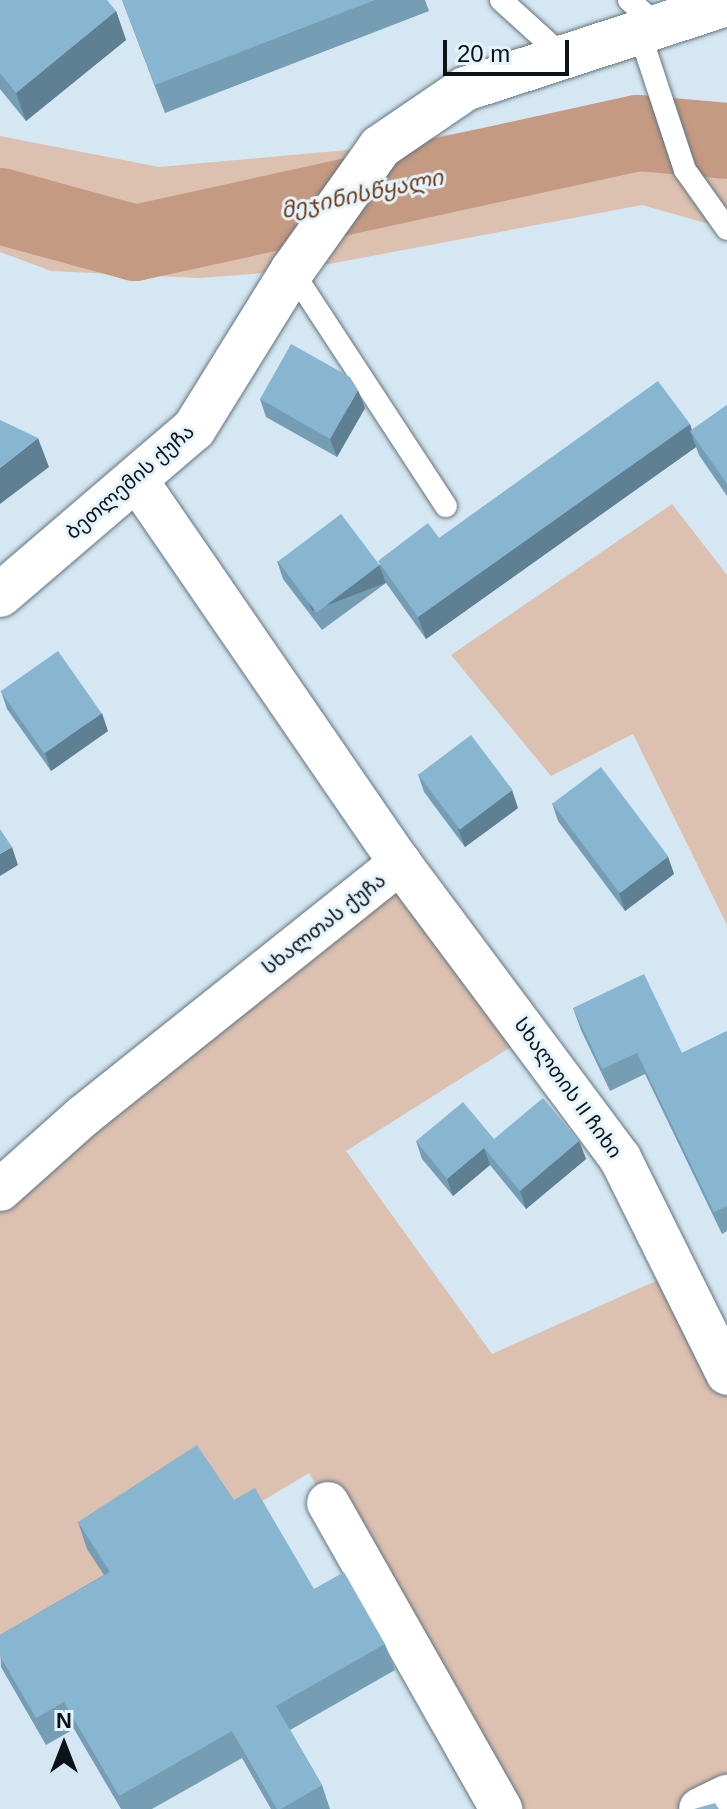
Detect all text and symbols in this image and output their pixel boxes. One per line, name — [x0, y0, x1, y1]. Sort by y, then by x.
scale bar — [447, 24, 573, 74]
text: 20 m — [457, 40, 510, 67]
water label: მეჯინისწყალი — [278, 164, 446, 224]
street label: ბეთლემის ქუჩა — [61, 420, 199, 544]
street label: სხალთას ქუჩა — [258, 868, 390, 980]
street label: სხალთის II ჩიხი — [509, 1013, 627, 1163]
north arrow — [24, 1705, 104, 1785]
text: N — [56, 1708, 72, 1733]

